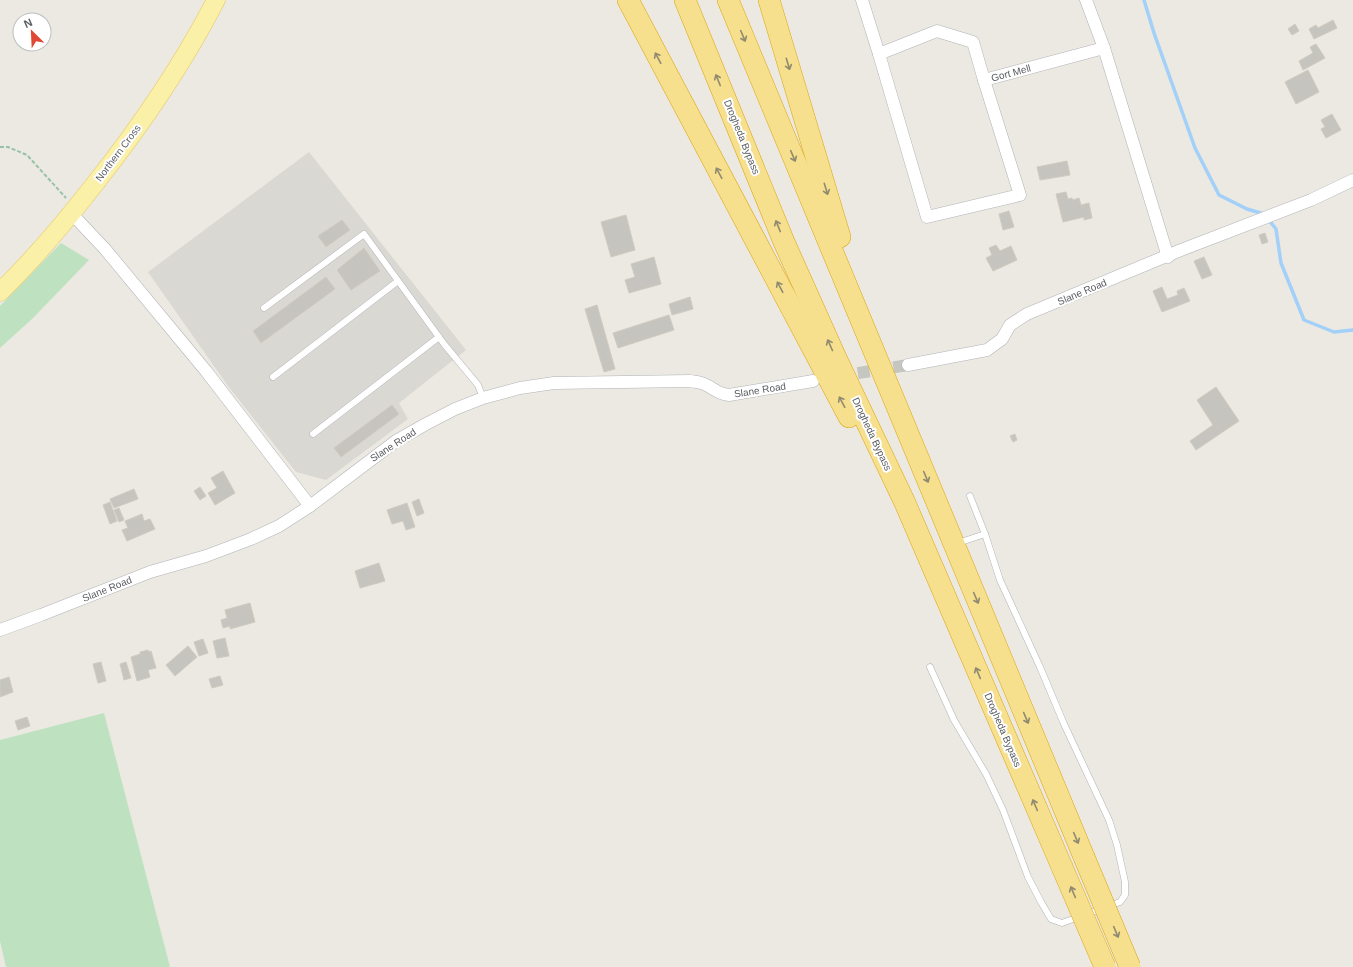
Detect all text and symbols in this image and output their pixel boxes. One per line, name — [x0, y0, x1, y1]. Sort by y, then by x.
north arrow — [12, 12, 52, 52]
text: N — [22, 16, 34, 30]
one-way arrow — [740, 30, 747, 42]
one-way arrow — [654, 52, 662, 64]
one-way arrow — [785, 57, 792, 70]
street label: Gort Mell — [990, 62, 1032, 84]
one-way arrow — [714, 74, 722, 86]
street label: Drogheda Bypass — [722, 98, 762, 176]
street label: Northern Cross — [93, 123, 143, 183]
one-way arrow — [790, 149, 798, 161]
one-way arrow — [715, 167, 723, 179]
one-way arrow — [823, 182, 830, 195]
one-way arrow — [773, 221, 781, 233]
street label: Slane Road — [1056, 277, 1108, 307]
one-way arrow — [776, 282, 784, 294]
one-way arrow — [826, 340, 833, 352]
street label: Slane Road — [733, 380, 787, 400]
one-way arrow — [837, 396, 845, 408]
street label: Drogheda Bypass — [850, 396, 894, 472]
street label: Slane Road — [368, 426, 418, 464]
one-way arrow — [923, 471, 931, 483]
street label: Slane Road — [81, 574, 133, 604]
one-way arrow — [973, 591, 981, 603]
one-way arrow — [974, 668, 981, 680]
street label: Drogheda Bypass — [982, 691, 1024, 769]
one-way arrow — [1023, 711, 1030, 723]
one-way arrow — [1031, 800, 1039, 812]
one-way arrow — [1073, 831, 1080, 843]
one-way arrow — [1069, 887, 1076, 899]
one-way arrow — [1112, 925, 1120, 937]

